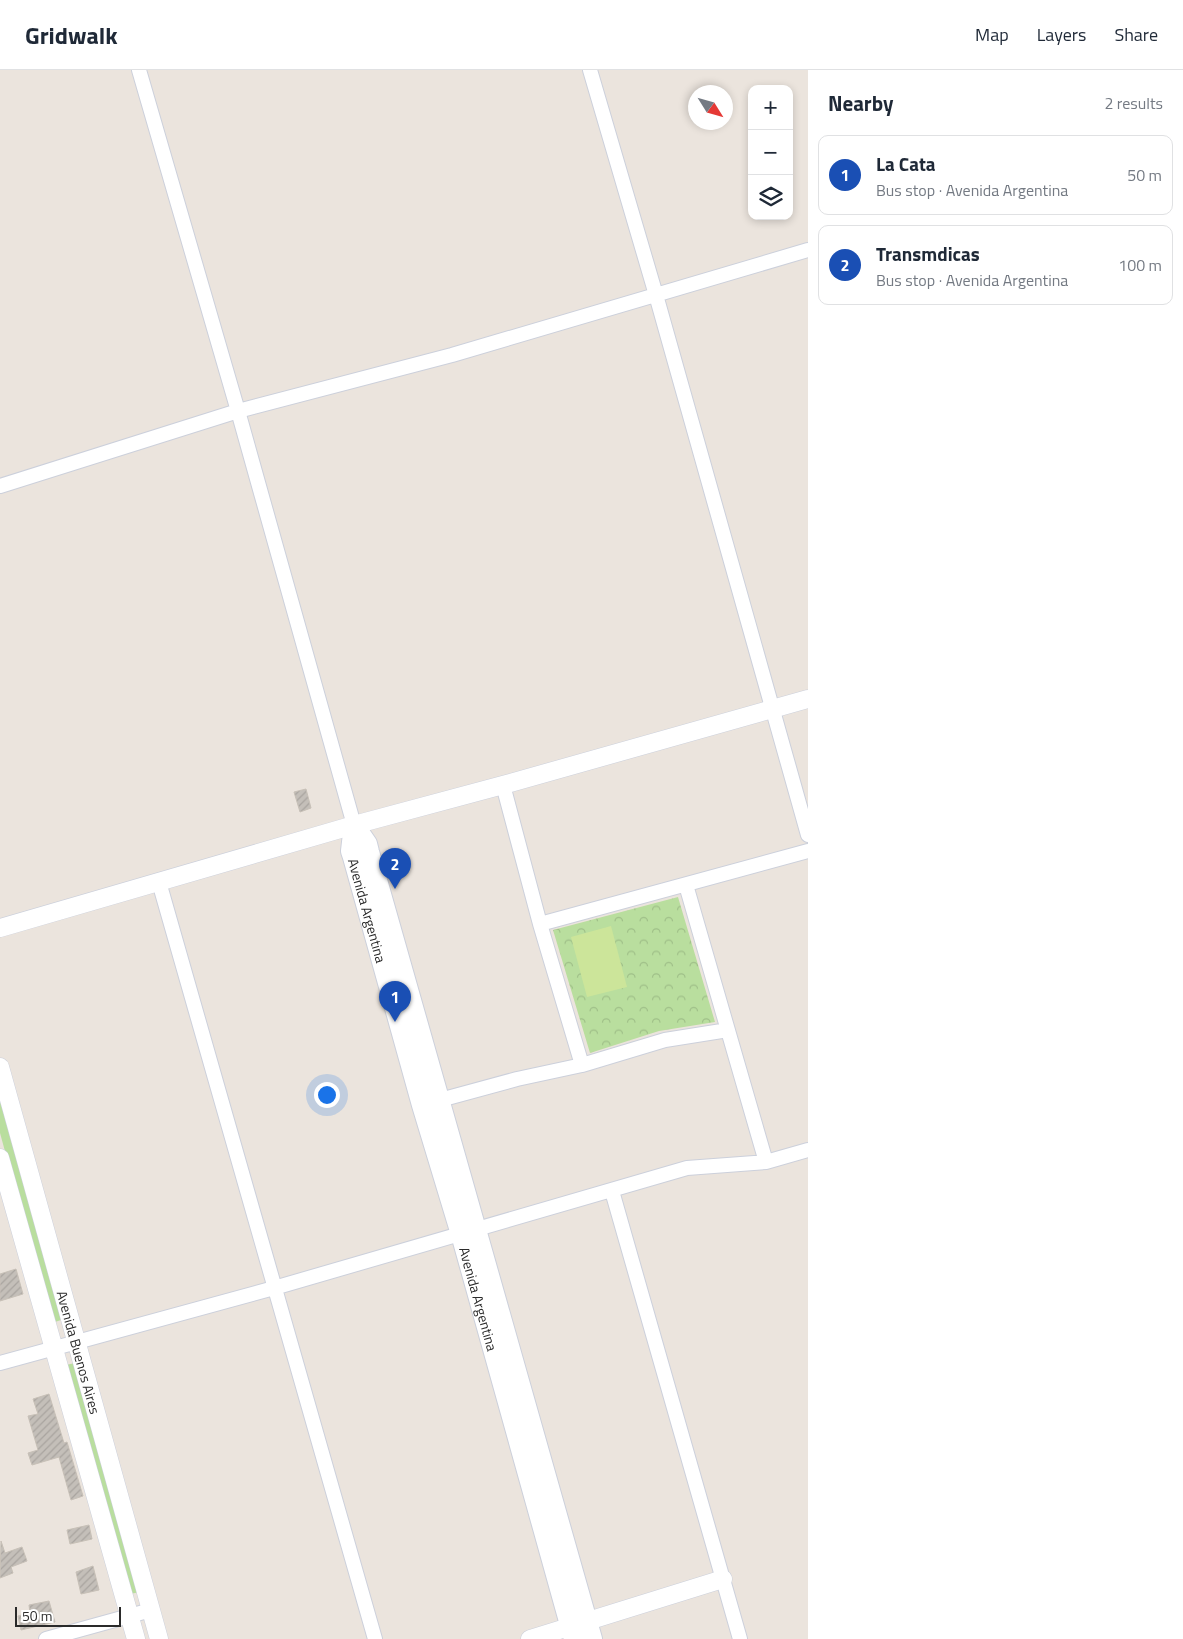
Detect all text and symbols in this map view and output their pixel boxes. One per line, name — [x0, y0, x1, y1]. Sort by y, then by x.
text: Gridwalk — [25, 17, 118, 53]
text: Map — [975, 21, 1009, 48]
text: Layers — [1037, 21, 1086, 48]
text: Share — [1114, 21, 1158, 48]
north arrow — [688, 85, 733, 130]
map controls — [748, 85, 793, 220]
button: + — [748, 85, 793, 130]
text: Nearby — [828, 87, 893, 119]
text: 2 results — [1104, 91, 1163, 115]
button: − — [748, 130, 793, 175]
text: La Cata — [876, 149, 936, 178]
text: 1 — [841, 163, 849, 187]
text: 50 m — [1127, 163, 1162, 187]
button: layers — [748, 175, 793, 220]
text: Bus stop · Avenida Argentina — [876, 178, 1068, 202]
text: Transmdicas — [876, 239, 980, 268]
text: 2 — [841, 253, 849, 277]
text: 100 m — [1118, 253, 1162, 277]
text: Bus stop · Avenida Argentina — [876, 268, 1068, 292]
pin: 2 — [379, 848, 411, 889]
street label: Avenida Argentina — [343, 856, 392, 965]
pin: 1 — [379, 981, 411, 1022]
your location — [314, 1082, 340, 1108]
street label: Avenida Argentina — [455, 1244, 504, 1353]
street label: Avenida Buenos Aires — [52, 1288, 106, 1416]
scale bar — [15, 1604, 121, 1627]
text: 50 m — [22, 1605, 52, 1626]

